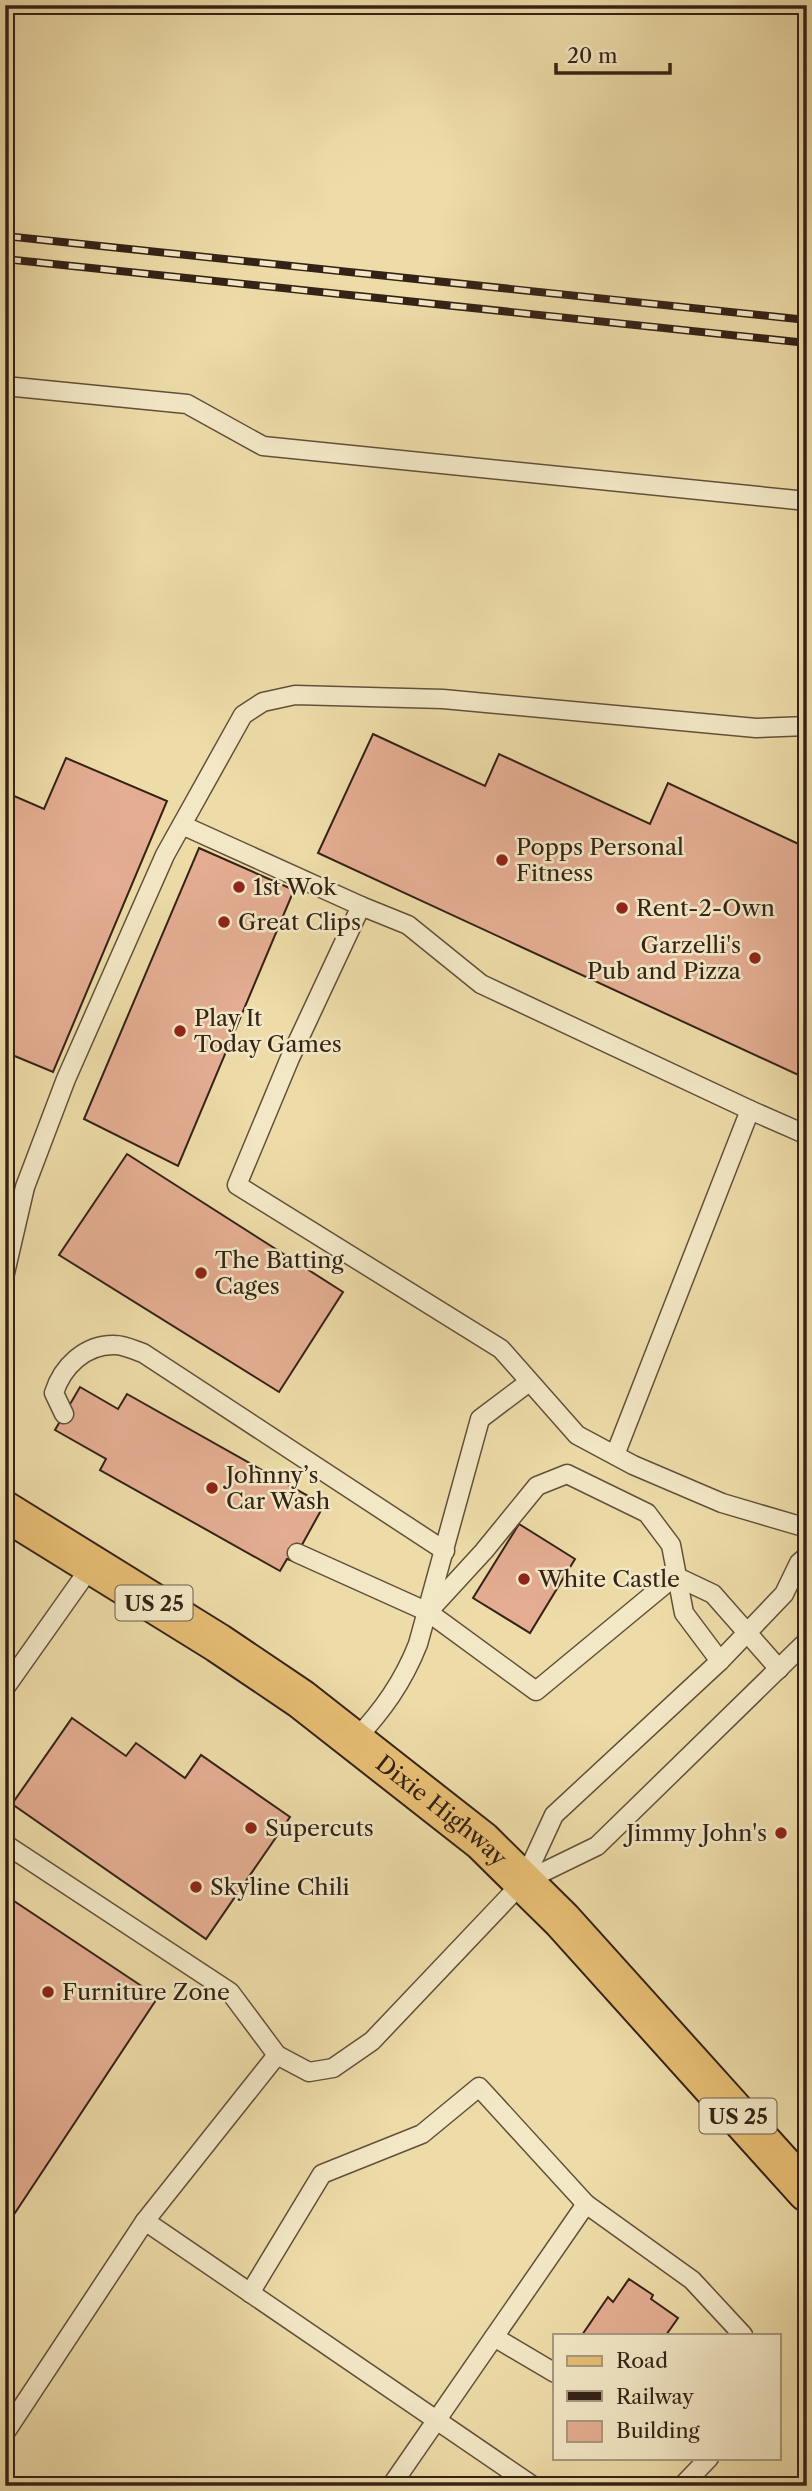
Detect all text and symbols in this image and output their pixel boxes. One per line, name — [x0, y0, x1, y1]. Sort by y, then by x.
scale bar — [556, 32, 670, 76]
text: 20 m — [567, 43, 618, 68]
place label: Popps Personal Fitness — [516, 833, 684, 887]
marker: Popps Personal Fitness — [494, 852, 510, 868]
place label: 1st Wok — [253, 873, 338, 901]
marker: 1st Wok — [231, 879, 247, 895]
place label: Rent-2-Own — [636, 894, 775, 922]
marker: Rent-2-Own — [614, 900, 630, 916]
place label: Great Clips — [238, 908, 361, 936]
marker: Great Clips — [216, 914, 232, 930]
place label: Garzelli's Pub and Pizza — [587, 931, 742, 985]
marker: Garzelli's Pub and Pizza — [747, 950, 763, 966]
place label: Play It Today Games — [194, 1004, 342, 1058]
marker: Play It Today Games — [172, 1023, 188, 1039]
place label: The Batting Cages — [215, 1246, 344, 1300]
marker: The Batting Cages — [193, 1265, 209, 1281]
place label: Johnny’s Car Wash — [223, 1461, 330, 1515]
marker: Johnny’s Car Wash — [204, 1480, 220, 1496]
place label: White Castle — [537, 1565, 680, 1593]
marker: White Castle — [516, 1571, 532, 1587]
road number: US 25 — [116, 1586, 192, 1620]
street label: Dixie Highway — [370, 1749, 513, 1872]
place label: Supercuts — [265, 1814, 374, 1842]
place label: Jimmy John's — [623, 1819, 767, 1847]
marker: Supercuts — [243, 1820, 259, 1836]
marker: Jimmy John's — [773, 1825, 789, 1841]
place label: Skyline Chili — [210, 1873, 350, 1901]
marker: Skyline Chili — [188, 1879, 204, 1895]
place label: Furniture Zone — [62, 1978, 230, 2006]
marker: Furniture Zone — [40, 1984, 56, 2000]
road number: US 25 — [700, 2098, 776, 2134]
legend — [553, 2334, 780, 2460]
text: Road — [616, 2348, 668, 2373]
text: Railway — [616, 2384, 694, 2409]
text: Building — [616, 2418, 701, 2443]

